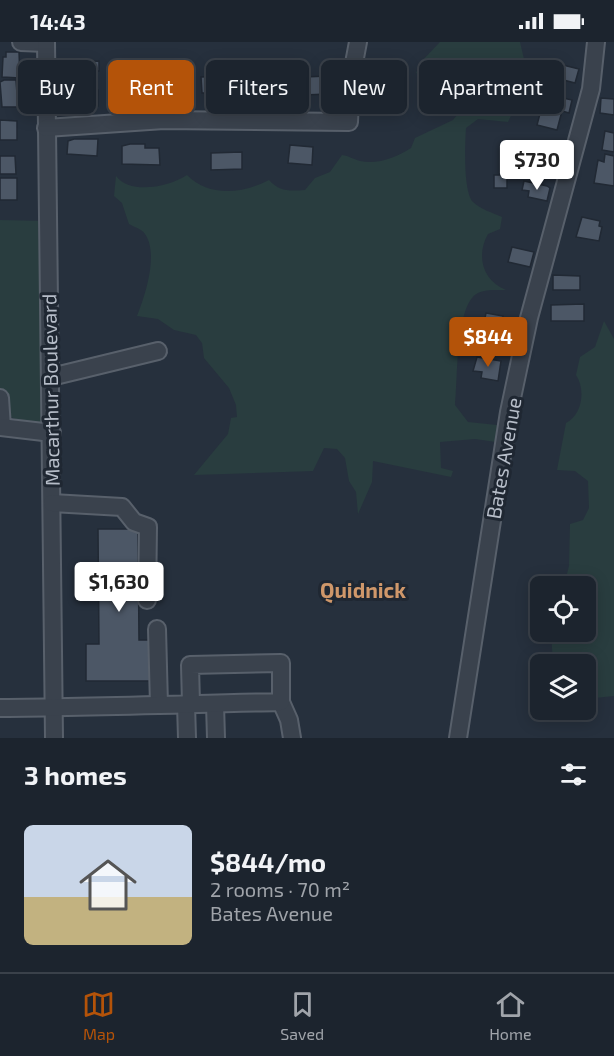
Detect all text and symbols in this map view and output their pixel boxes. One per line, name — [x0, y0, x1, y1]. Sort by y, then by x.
text: 14:43 — [30, 8, 86, 34]
chip: Buy — [18, 60, 96, 114]
chip: Rent — [108, 60, 194, 114]
chip: Filters — [206, 60, 309, 114]
chip: New — [321, 60, 407, 114]
chip: Apartment — [419, 60, 564, 114]
pin: $730 — [501, 140, 573, 191]
text: $730 — [514, 147, 560, 171]
street label: Macarthur Boulevard — [36, 294, 64, 486]
pin: $844 — [452, 317, 524, 368]
text: $844 — [463, 324, 513, 348]
street label: Bates Avenue — [481, 395, 525, 521]
pin: $1,630 — [70, 562, 168, 613]
text: $1,630 — [89, 569, 149, 593]
map controls — [530, 576, 596, 720]
button: locate — [530, 576, 596, 642]
district label: Quidnick — [320, 577, 406, 603]
button: layers — [530, 654, 596, 720]
icon: filters — [557, 758, 590, 791]
text: 3 homes — [24, 759, 127, 790]
text: $844/mo — [210, 846, 326, 877]
icon: home — [72, 849, 144, 921]
text: 2 rooms · 70 m² — [210, 877, 350, 901]
text: Bates Avenue — [210, 901, 333, 925]
tab: Map — [82, 988, 115, 1043]
tab: Saved — [280, 988, 324, 1043]
tab: Home — [489, 988, 532, 1043]

